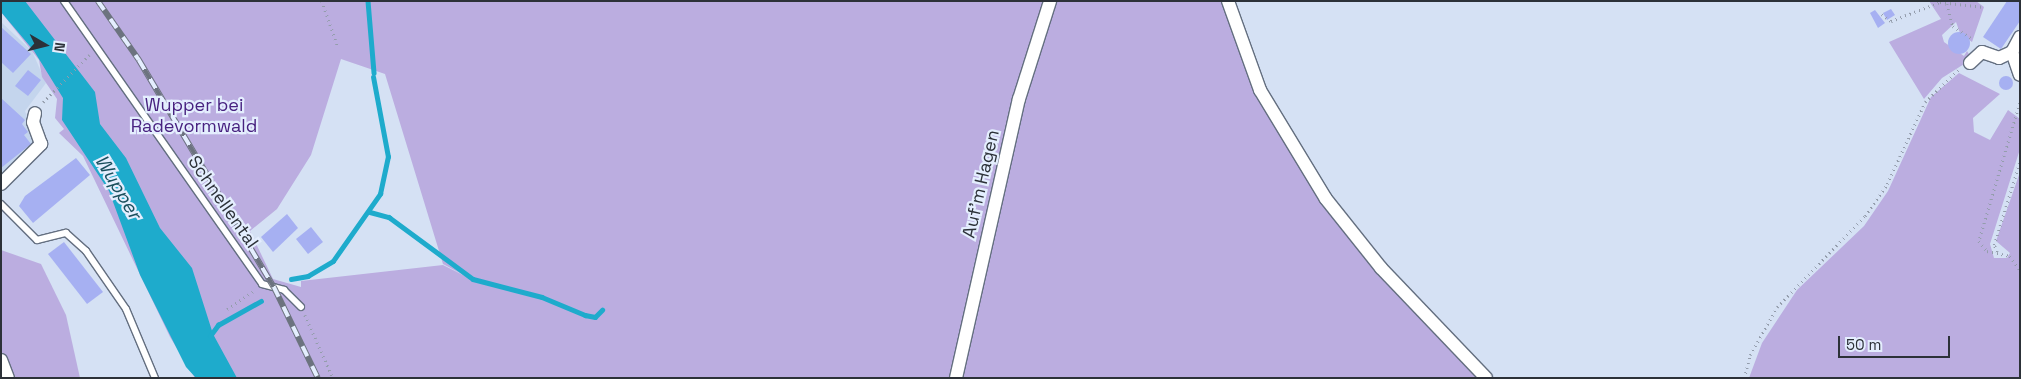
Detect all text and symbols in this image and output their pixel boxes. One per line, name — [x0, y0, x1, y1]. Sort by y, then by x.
north arrow — [20, 20, 70, 70]
text: N — [50, 41, 69, 53]
park label: Wupper bei Radevormwald — [131, 95, 257, 138]
street label: Auf'm Hagen — [958, 128, 1004, 240]
water label: Wupper — [90, 151, 146, 223]
street label: Schnellental — [183, 152, 263, 252]
scale bar — [1841, 326, 1954, 358]
text: 50 m — [1846, 335, 1881, 354]

